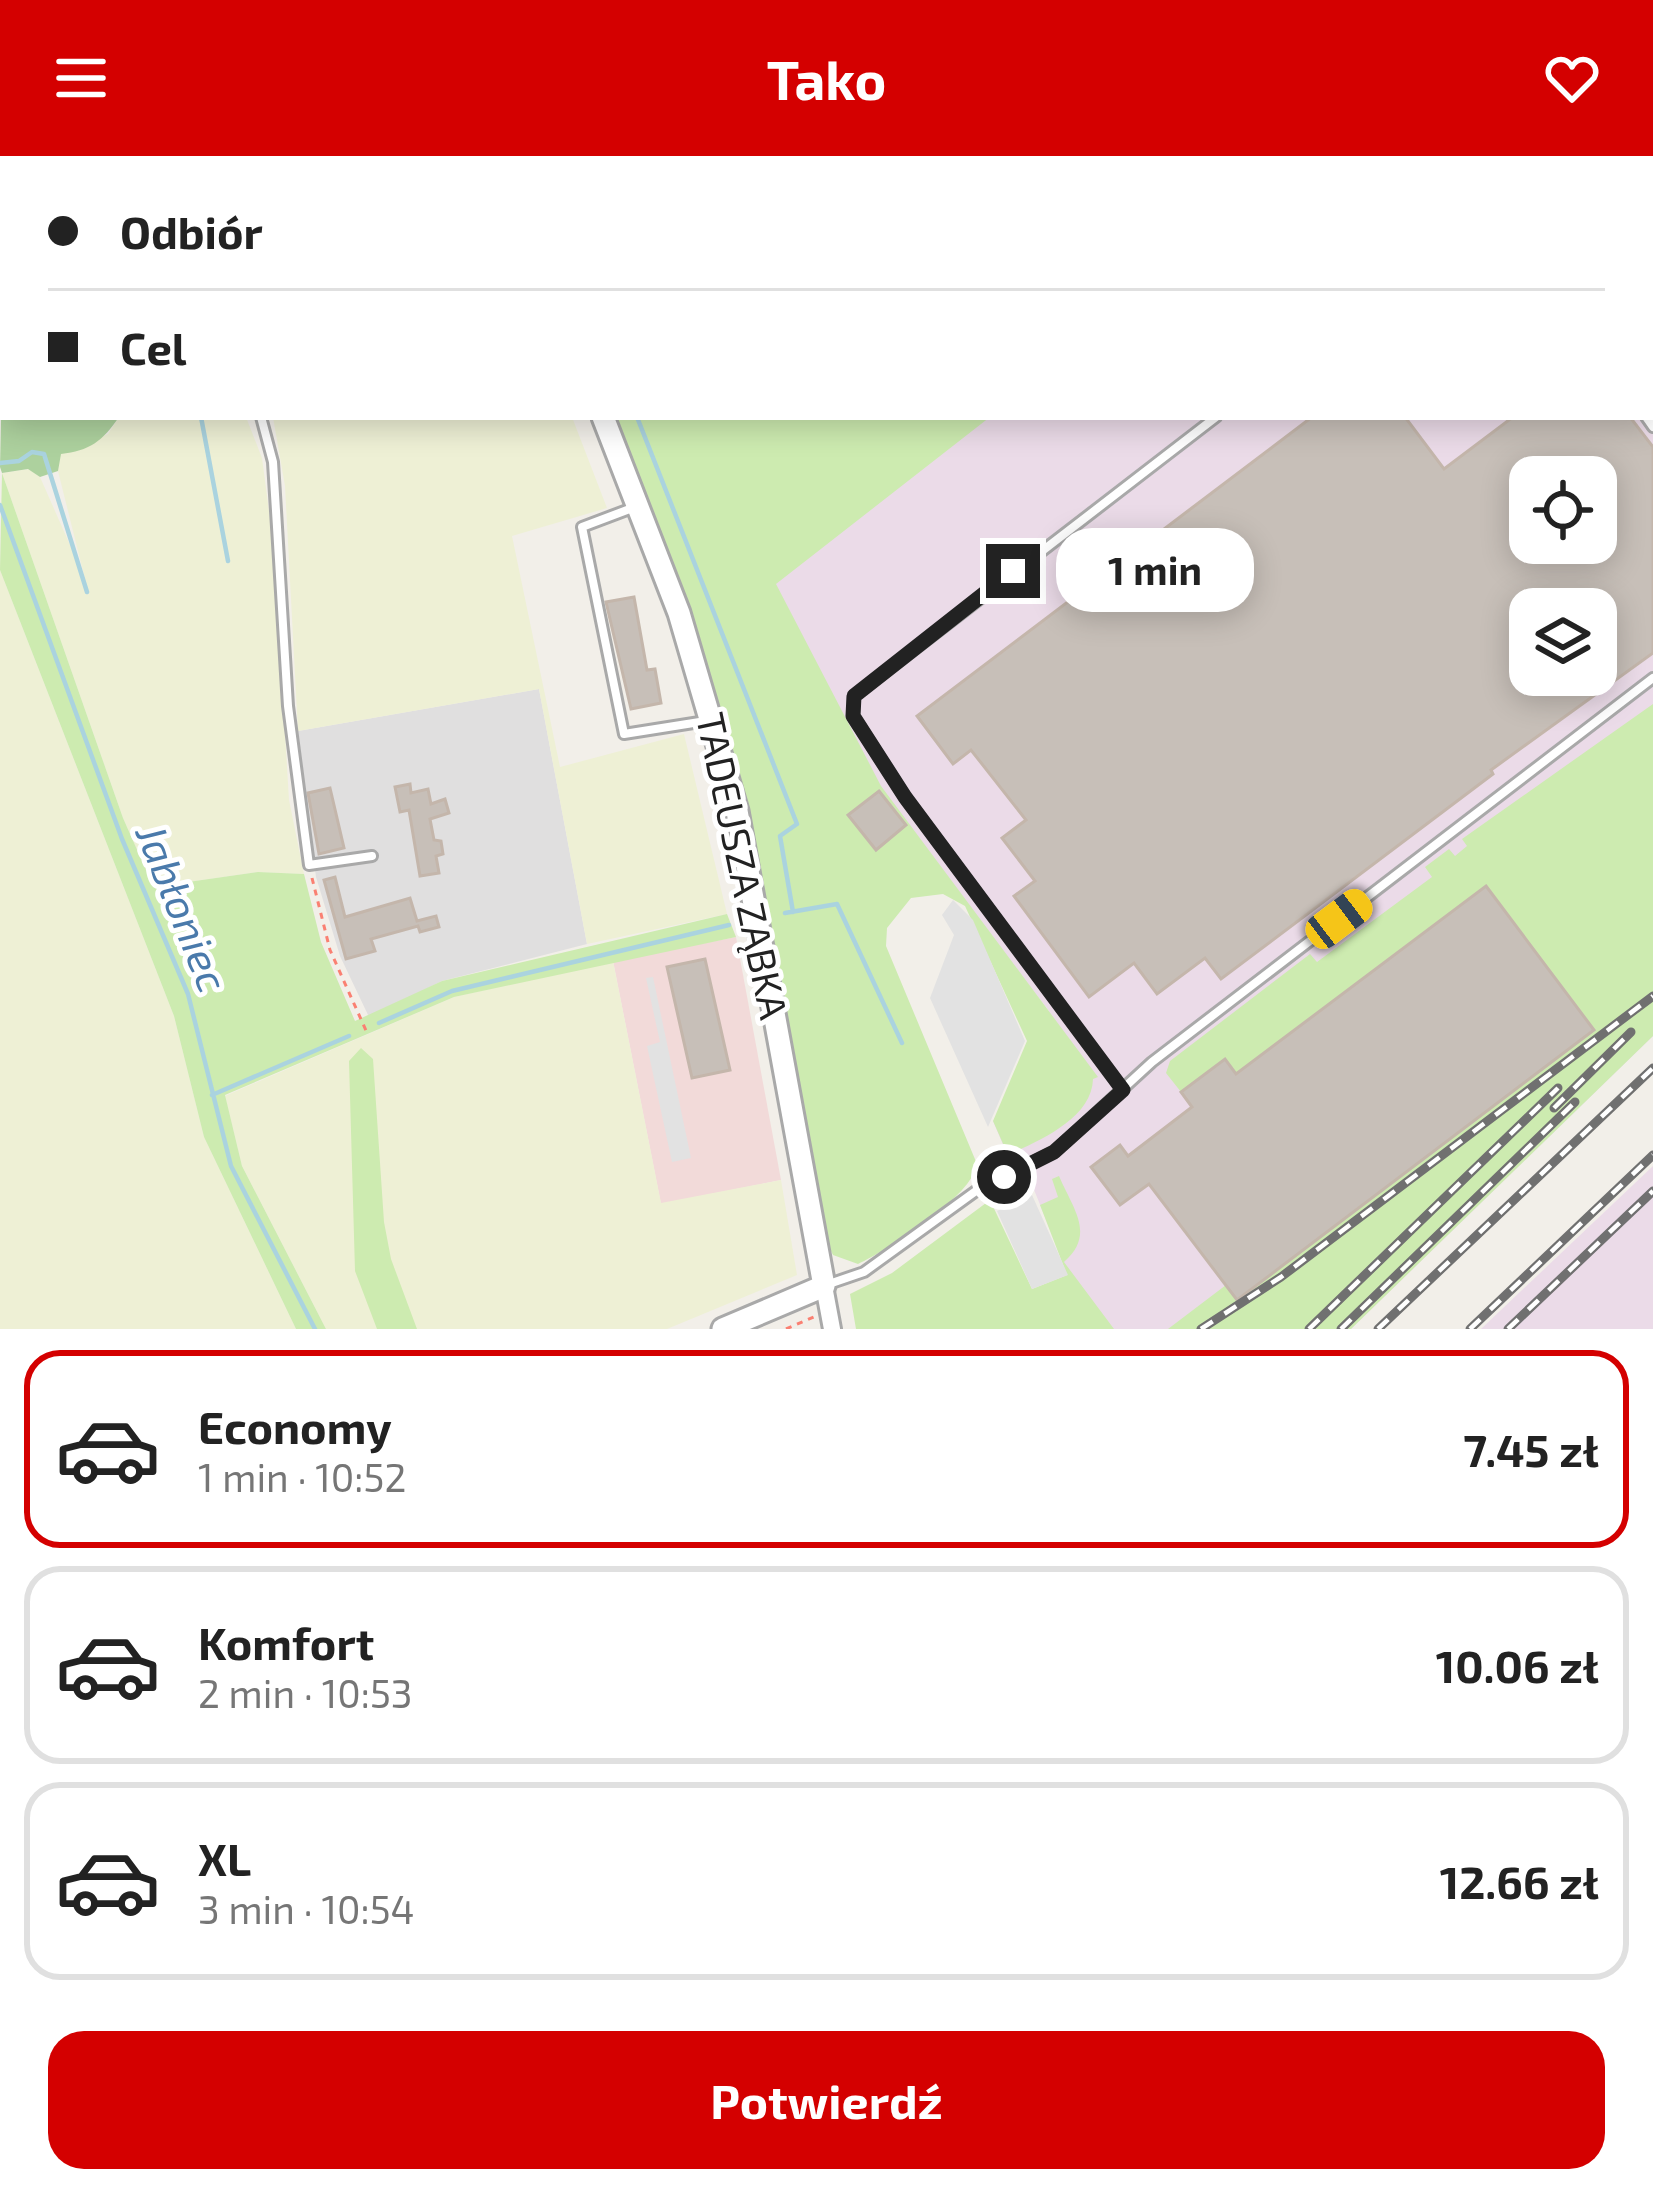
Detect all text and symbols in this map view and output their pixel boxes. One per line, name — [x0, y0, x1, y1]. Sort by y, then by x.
icon: menu — [48, 45, 114, 111]
icon: heart — [1539, 45, 1605, 111]
text: Tako — [767, 46, 886, 111]
text: Odbiór — [120, 204, 263, 258]
text: Cel — [120, 320, 187, 374]
map controls — [1509, 456, 1617, 696]
button: locate — [1509, 456, 1617, 564]
callout: 1 min — [1055, 529, 1253, 613]
route end — [986, 544, 1040, 598]
text: 1 min — [1108, 546, 1202, 593]
button: layers — [1509, 588, 1617, 696]
street label: TADEUSZA ZĄBKA — [688, 708, 799, 1023]
water label: Jabłoniec — [127, 815, 240, 998]
car — [1299, 883, 1379, 955]
route start — [977, 1150, 1031, 1204]
icon: car — [54, 1395, 162, 1503]
text: Economy — [198, 1399, 392, 1453]
text: 7.45 zł — [1463, 1422, 1599, 1476]
text: 1 min · 10:52 — [198, 1453, 406, 1500]
icon: car — [54, 1611, 162, 1719]
text: Komfort — [198, 1615, 374, 1669]
text: 10.06 zł — [1436, 1638, 1599, 1692]
text: 2 min · 10:53 — [198, 1669, 413, 1716]
icon: car — [54, 1827, 162, 1935]
text: XL — [198, 1831, 251, 1885]
text: 12.66 zł — [1440, 1854, 1599, 1908]
text: 3 min · 10:54 — [198, 1885, 415, 1932]
button: Potwierdź — [48, 2031, 1605, 2169]

